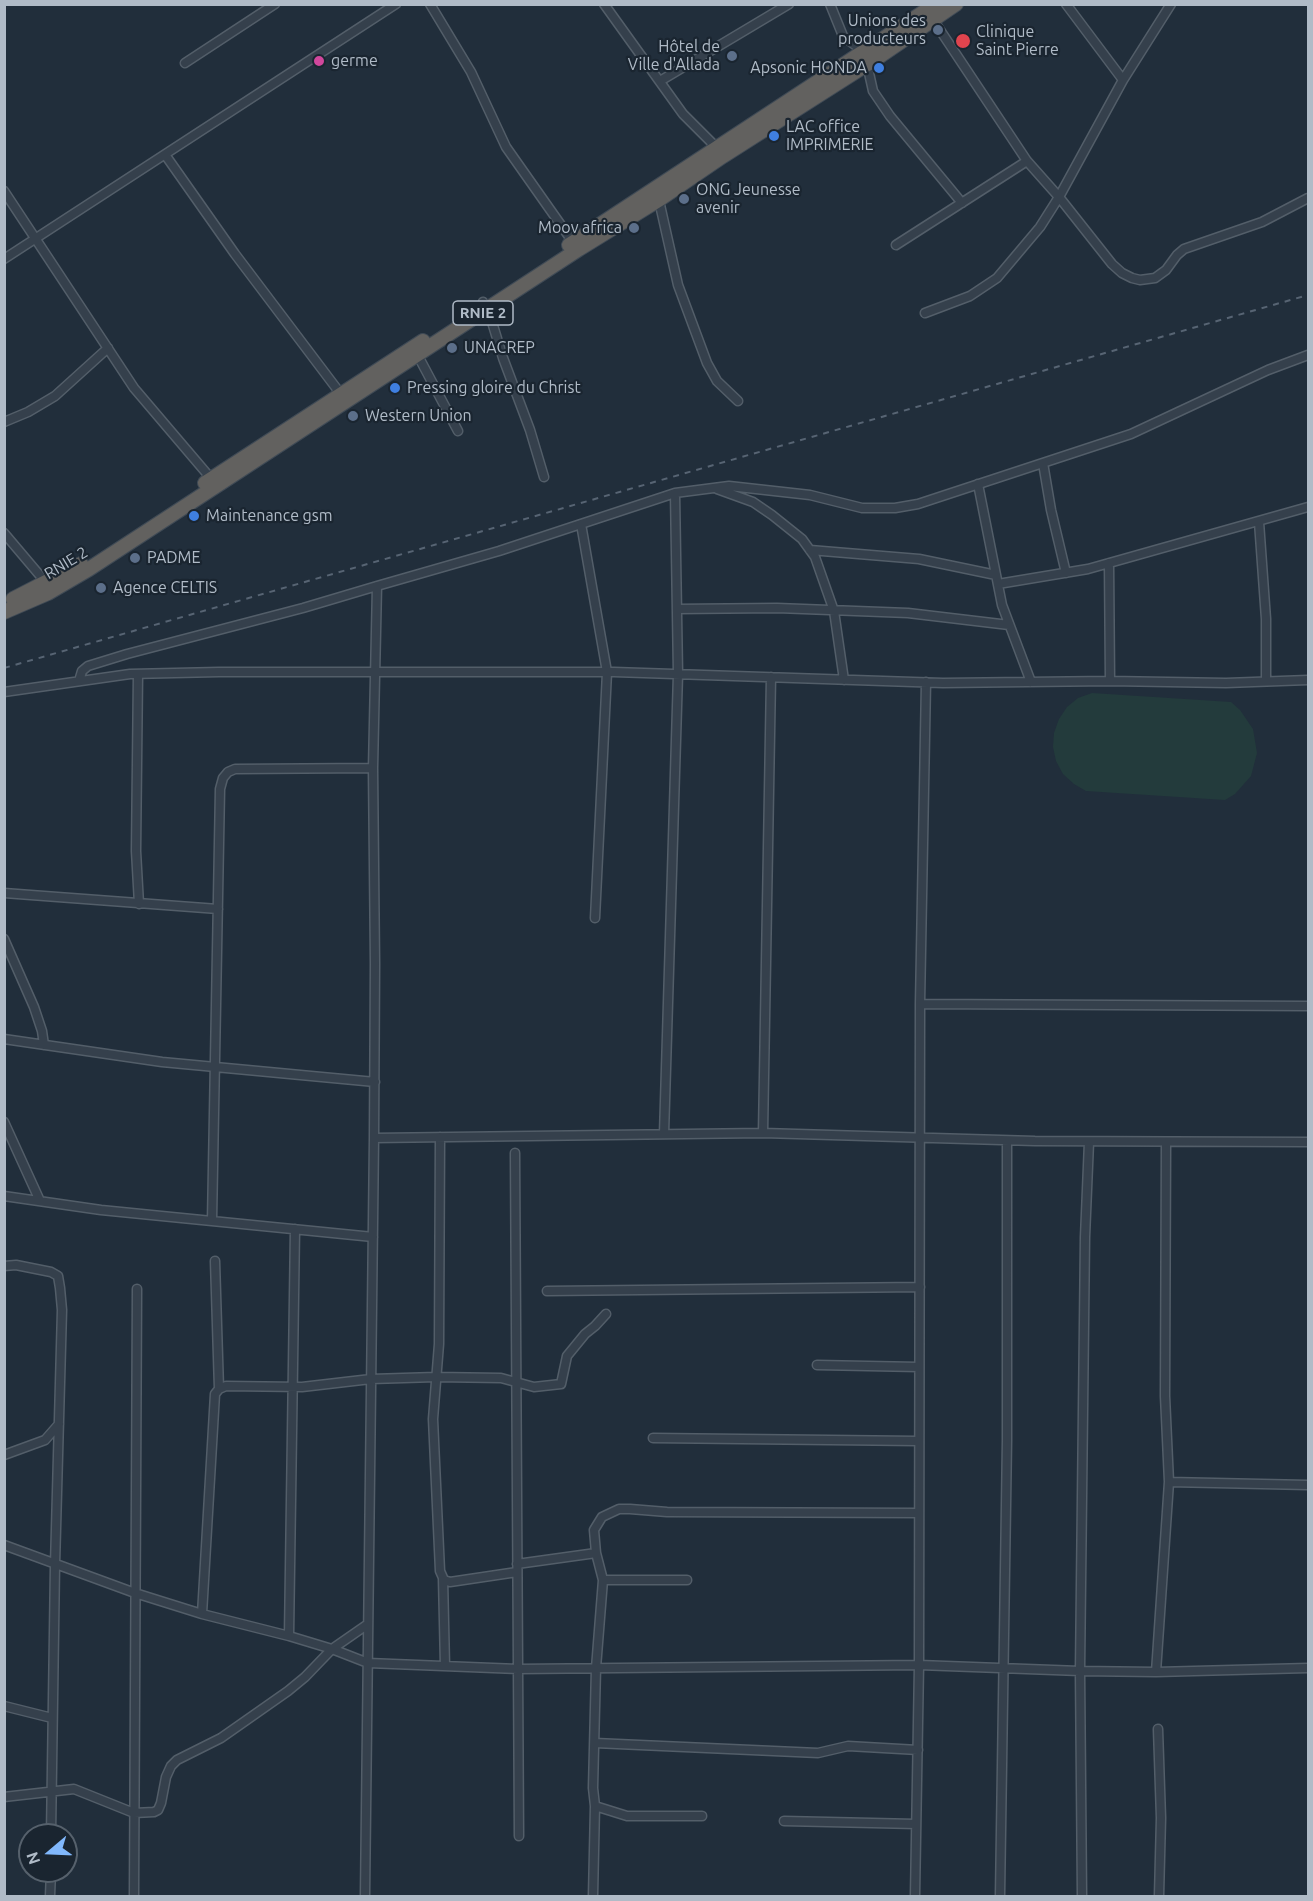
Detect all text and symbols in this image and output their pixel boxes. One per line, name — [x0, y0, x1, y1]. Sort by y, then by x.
place label: Unions des producteurs — [838, 11, 926, 49]
place label: Clinique Saint Pierre — [976, 22, 1059, 60]
marker: Unions des producteurs — [931, 23, 945, 37]
marker: Clinique Saint Pierre — [954, 32, 972, 50]
place label: Hôtel de Ville d'Allada — [628, 37, 720, 75]
marker: Hôtel de Ville d'Allada — [725, 49, 739, 63]
place label: germe — [331, 51, 378, 71]
marker: germe — [312, 54, 326, 68]
place label: Apsonic HONDA — [750, 58, 867, 78]
marker: Apsonic HONDA — [872, 61, 886, 75]
place label: LAC office IMPRIMERIE — [786, 117, 874, 155]
marker: LAC office IMPRIMERIE — [767, 129, 781, 143]
place label: ONG Jeunesse avenir — [696, 180, 801, 218]
marker: ONG Jeunesse avenir — [677, 192, 691, 206]
place label: Moov africa — [538, 218, 622, 238]
marker: Moov africa — [627, 221, 641, 235]
road number: RNIE 2 — [453, 301, 513, 325]
place label: UNACREP — [464, 338, 535, 358]
marker: UNACREP — [445, 341, 459, 355]
place label: Pressing gloire du Christ — [407, 378, 581, 398]
marker: Pressing gloire du Christ — [388, 381, 402, 395]
place label: Western Union — [365, 406, 472, 426]
marker: Western Union — [346, 409, 360, 423]
place label: Maintenance gsm — [206, 506, 333, 526]
marker: Maintenance gsm — [187, 509, 201, 523]
street label: RNIE 2 — [41, 543, 91, 583]
place label: PADME — [147, 548, 200, 568]
marker: PADME — [128, 551, 142, 565]
place label: Agence CELTIS — [113, 578, 217, 598]
marker: Agence CELTIS — [94, 581, 108, 595]
north arrow — [18, 1823, 78, 1883]
text: N — [22, 1850, 43, 1867]

